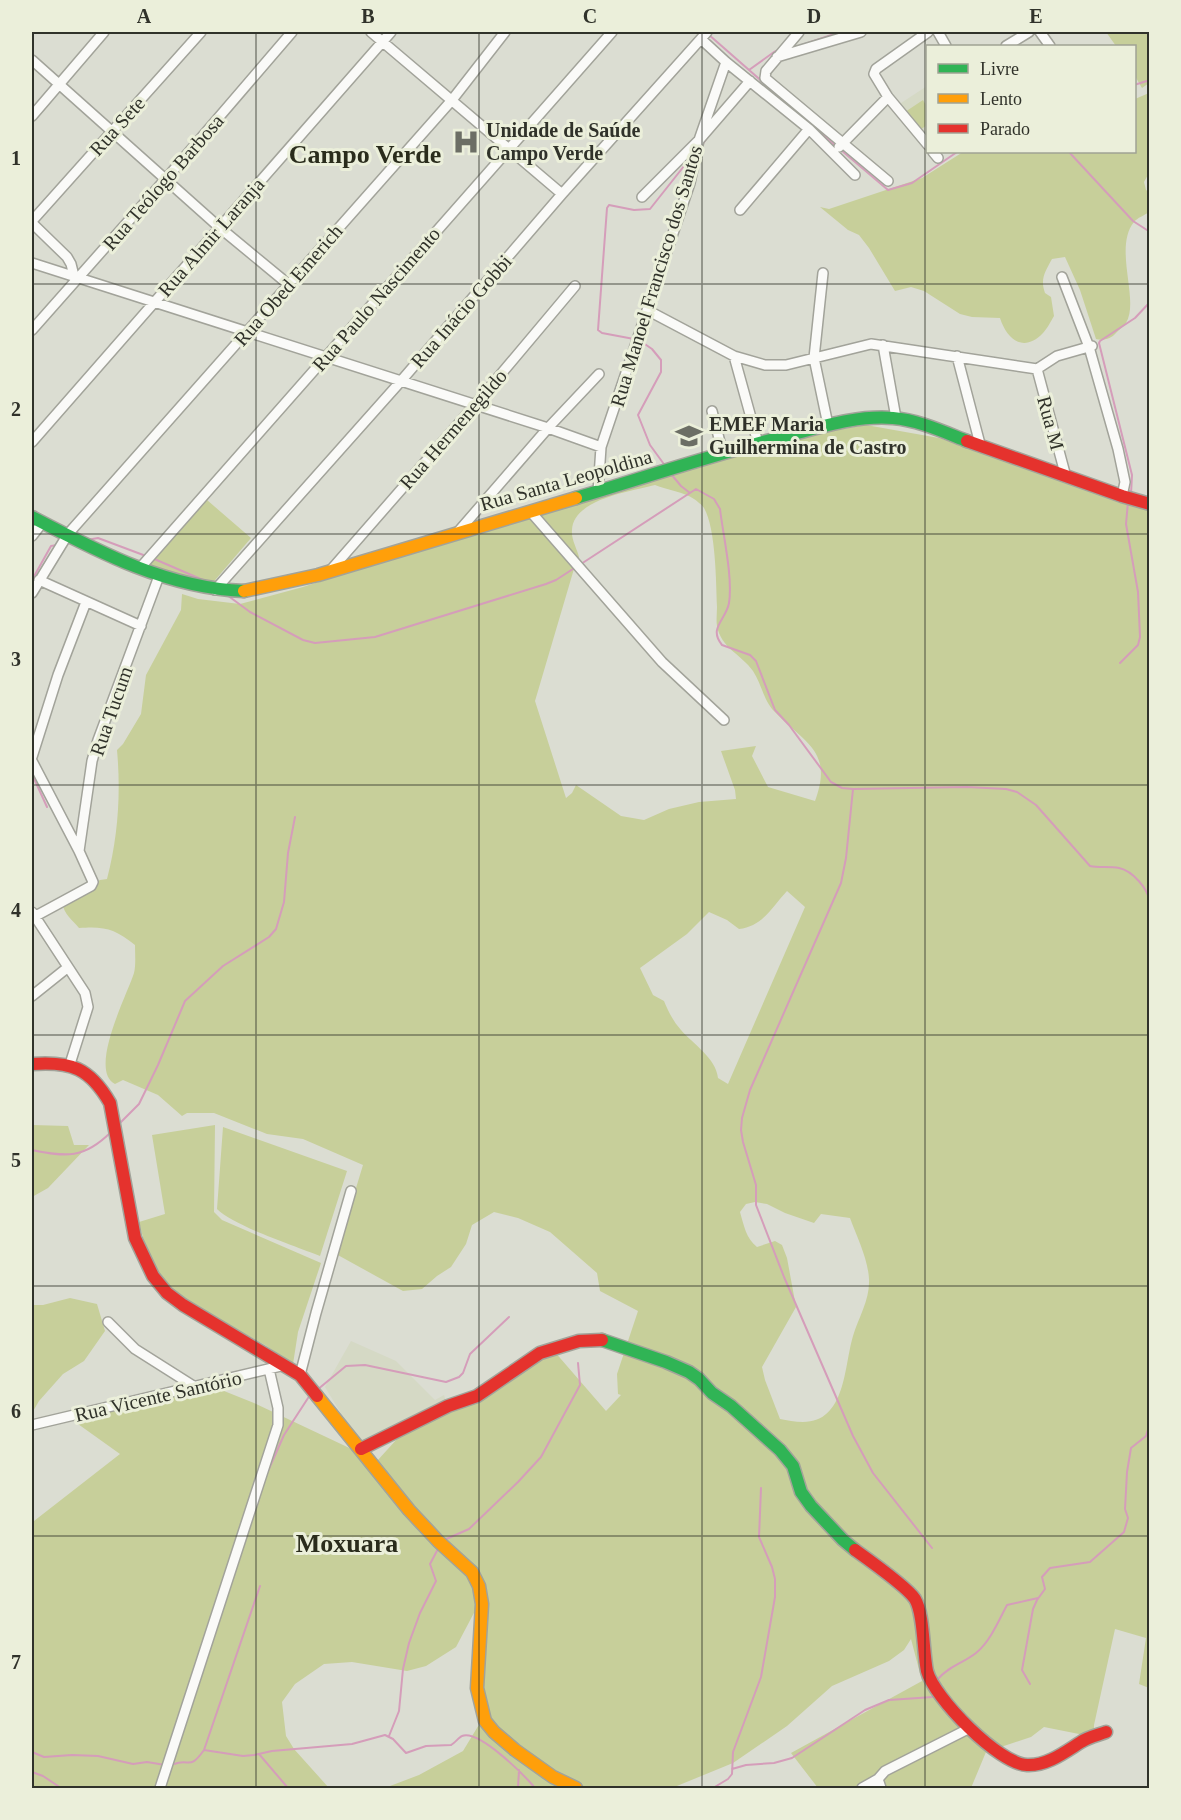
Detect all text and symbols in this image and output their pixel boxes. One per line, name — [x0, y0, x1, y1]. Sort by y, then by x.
text: A — [137, 5, 152, 27]
text: B — [361, 5, 375, 27]
text: C — [583, 5, 597, 27]
text: D — [807, 5, 821, 27]
text: E — [1029, 5, 1043, 27]
legend — [926, 45, 1136, 153]
text: Livre — [980, 59, 1019, 79]
text: Lento — [980, 89, 1022, 109]
street label: Rua Sete — [85, 92, 149, 160]
street label: Rua Teólogo Barbosa — [98, 110, 229, 255]
place label: Unidade de Saúde Campo Verde — [486, 119, 641, 165]
text: Parado — [980, 119, 1030, 139]
hospital icon: Unidade de Saúde Campo Verde — [451, 127, 481, 157]
district label: Campo Verde — [289, 140, 441, 169]
street label: Rua Manoel Francisco dos Santos — [606, 142, 706, 409]
text: 1 — [11, 147, 21, 169]
street label: Rua Almir Laranja — [154, 173, 269, 301]
street label: Rua Obed Emerich — [229, 220, 347, 350]
street label: Rua Paulo Nascimento — [308, 223, 444, 375]
street label: Rua Inácio Gobbi — [406, 250, 516, 372]
street label: Rua Hermenegildo — [395, 365, 512, 494]
street label: Rua M — [1033, 394, 1069, 453]
text: 2 — [11, 398, 21, 420]
place label: EMEF Maria Guilhermina de Castro — [709, 413, 906, 458]
school or university icon: EMEF Maria Guilhermina de Castro — [674, 421, 704, 451]
street label: Rua Santa Leopoldina — [478, 445, 655, 516]
text: 3 — [11, 648, 21, 670]
street label: Rua Tucum — [85, 663, 137, 758]
text: 4 — [11, 899, 21, 921]
text: 5 — [11, 1149, 21, 1171]
street label: Rua Vicente Santório — [72, 1366, 244, 1426]
text: 6 — [11, 1400, 21, 1422]
district label: Moxuara — [296, 1529, 398, 1558]
text: 7 — [11, 1651, 21, 1673]

